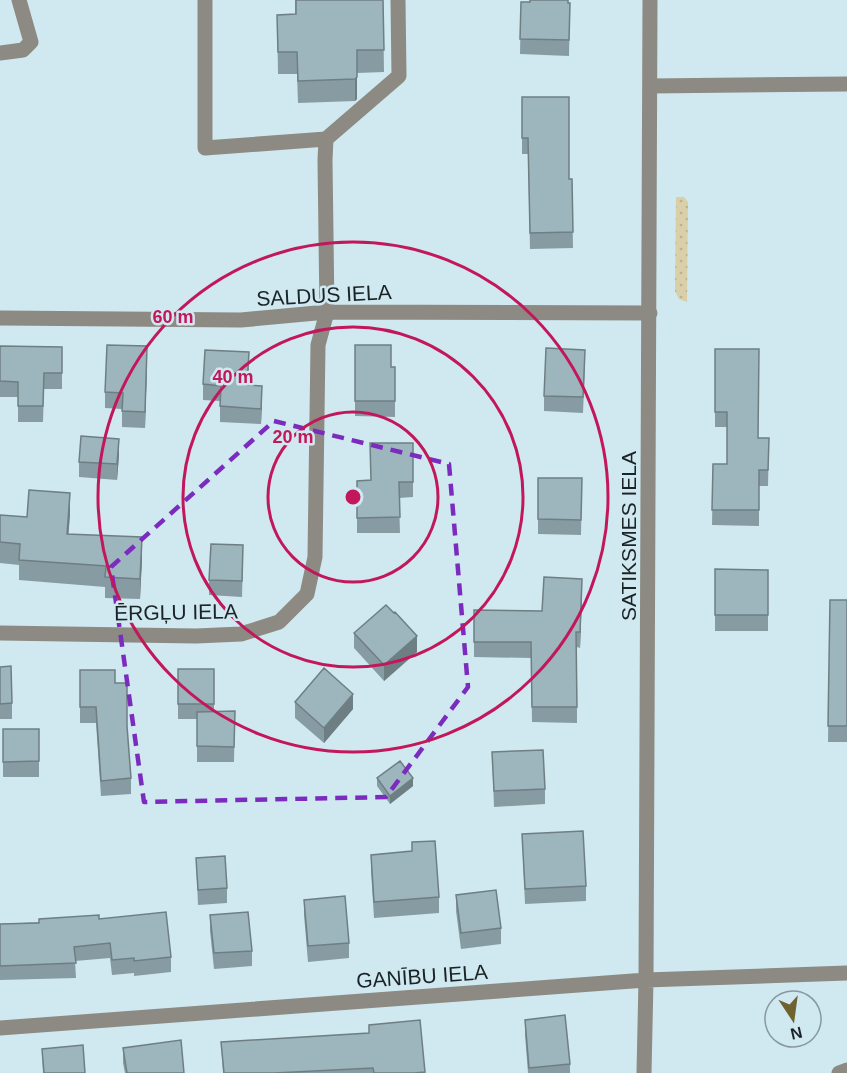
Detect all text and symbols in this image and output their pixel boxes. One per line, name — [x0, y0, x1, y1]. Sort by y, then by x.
street label: SALDUS IELA — [256, 280, 392, 310]
text: 60 m — [152, 307, 194, 327]
text: 40 m — [212, 367, 254, 387]
text: 20 m — [272, 427, 314, 447]
street label: SATIKSMES IELA — [617, 451, 640, 621]
centre of rings — [343, 487, 363, 507]
street label: ĒRGĻU IELA — [114, 599, 238, 625]
street label: GANĪBU IELA — [355, 960, 489, 992]
north arrow — [763, 989, 823, 1049]
text: N — [789, 1024, 804, 1043]

